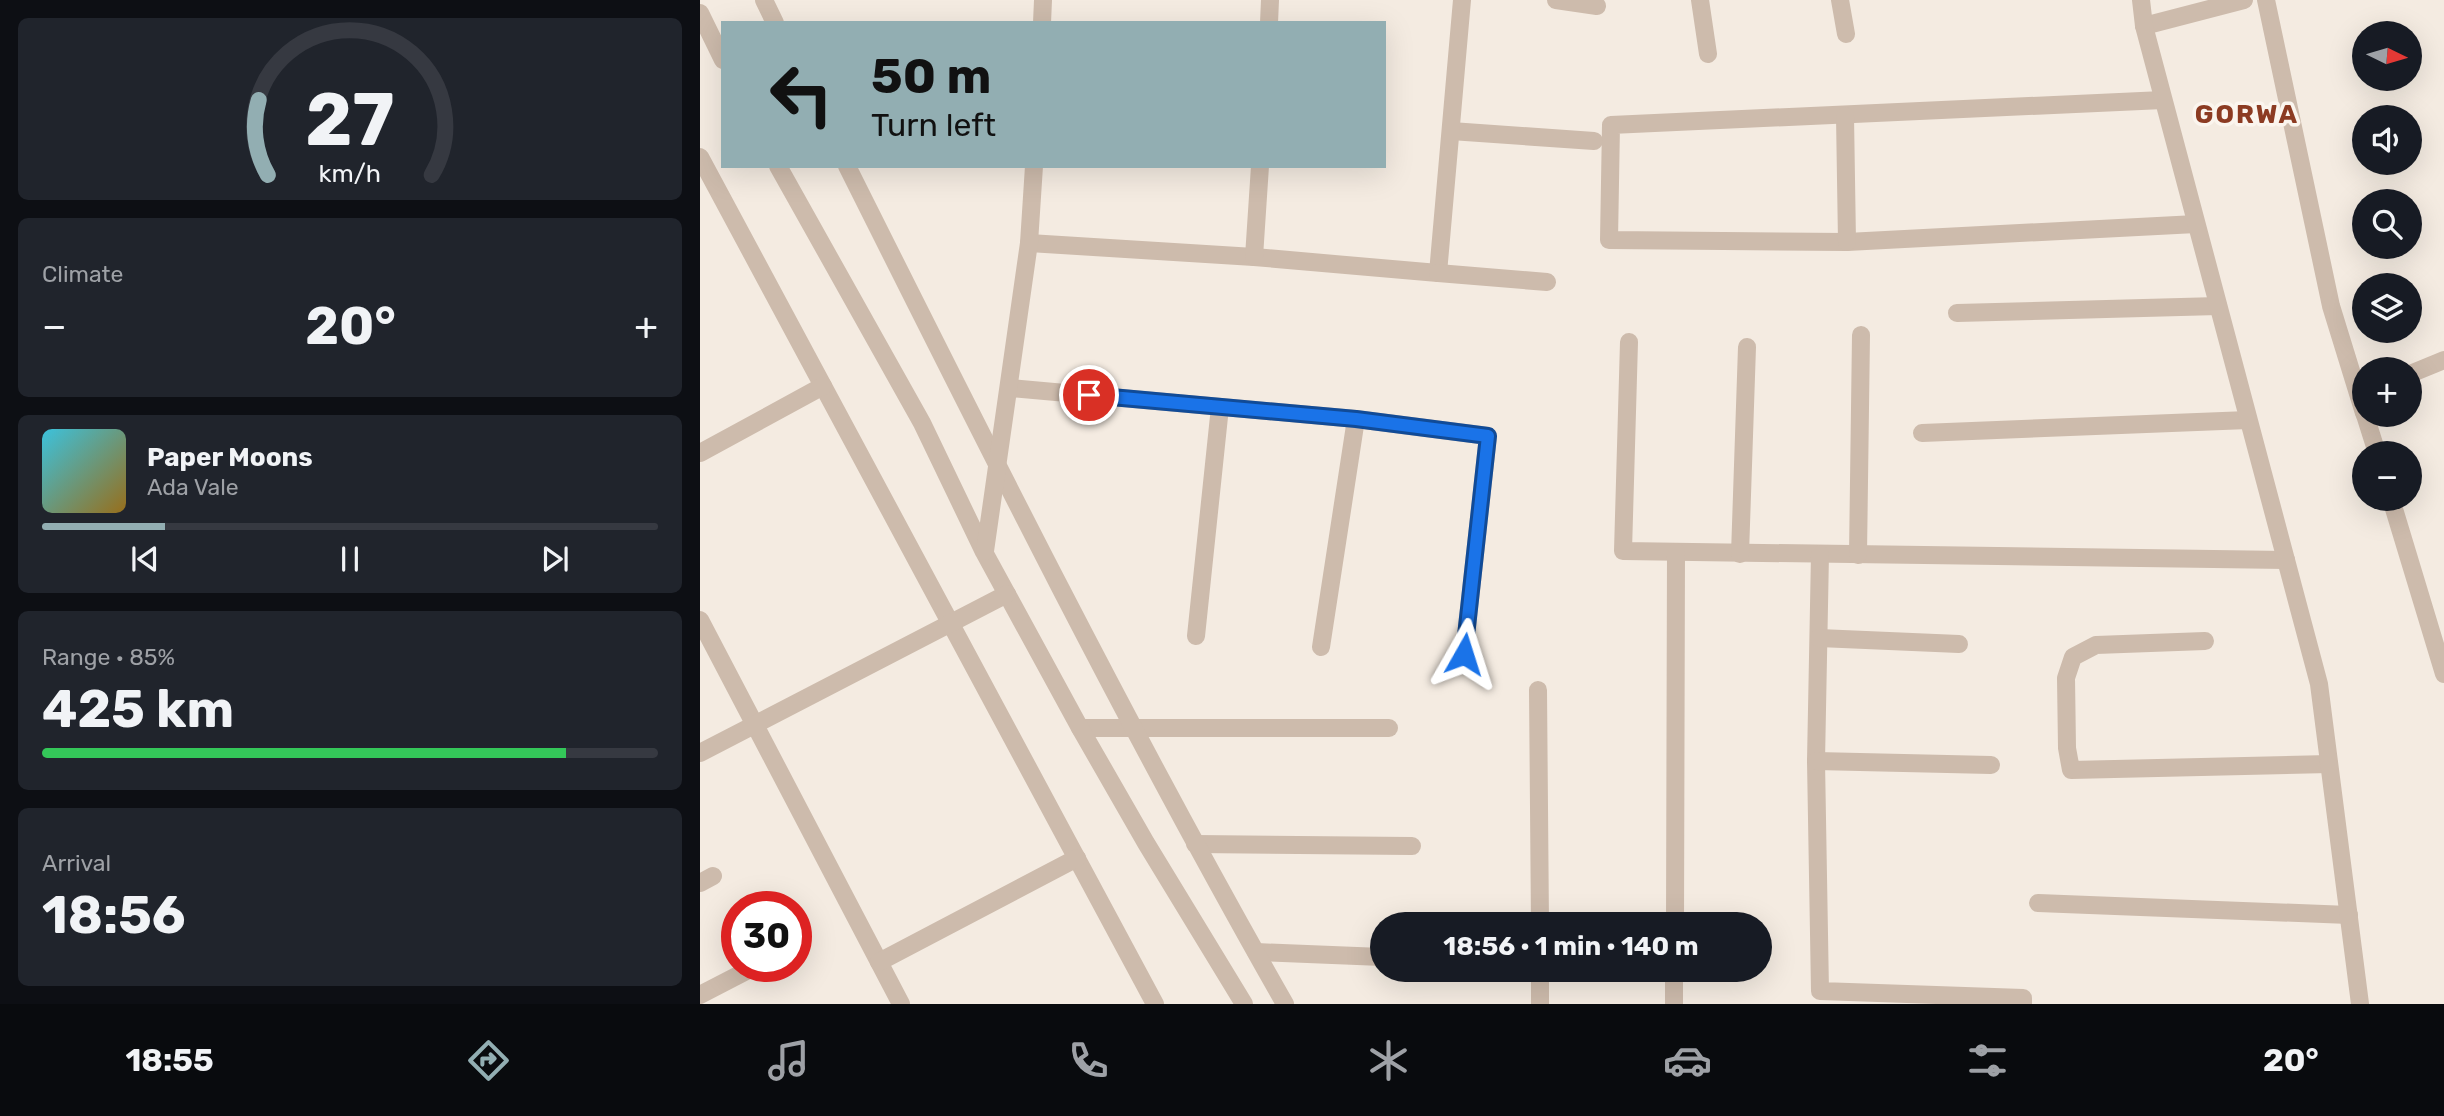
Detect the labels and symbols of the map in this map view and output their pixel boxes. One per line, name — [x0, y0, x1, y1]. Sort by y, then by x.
north arrow — [2352, 21, 2422, 91]
district label: GORWA — [2195, 99, 2299, 130]
pin — [1059, 365, 1119, 425]
position arrow — [1427, 617, 1501, 691]
speed limit sign: 30 — [721, 891, 812, 982]

